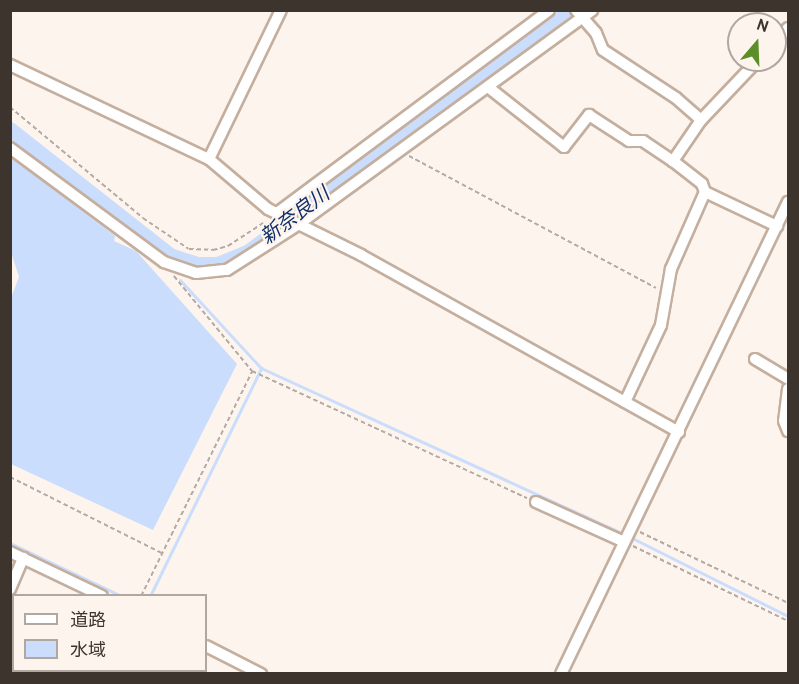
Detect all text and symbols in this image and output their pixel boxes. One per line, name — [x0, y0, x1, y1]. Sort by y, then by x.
north arrow — [727, 12, 787, 72]
text: N — [754, 16, 771, 38]
water label: 新奈良川 — [257, 183, 335, 251]
legend — [12, 594, 207, 672]
text: 道路 — [70, 610, 106, 633]
text: 水域 — [70, 640, 106, 663]

